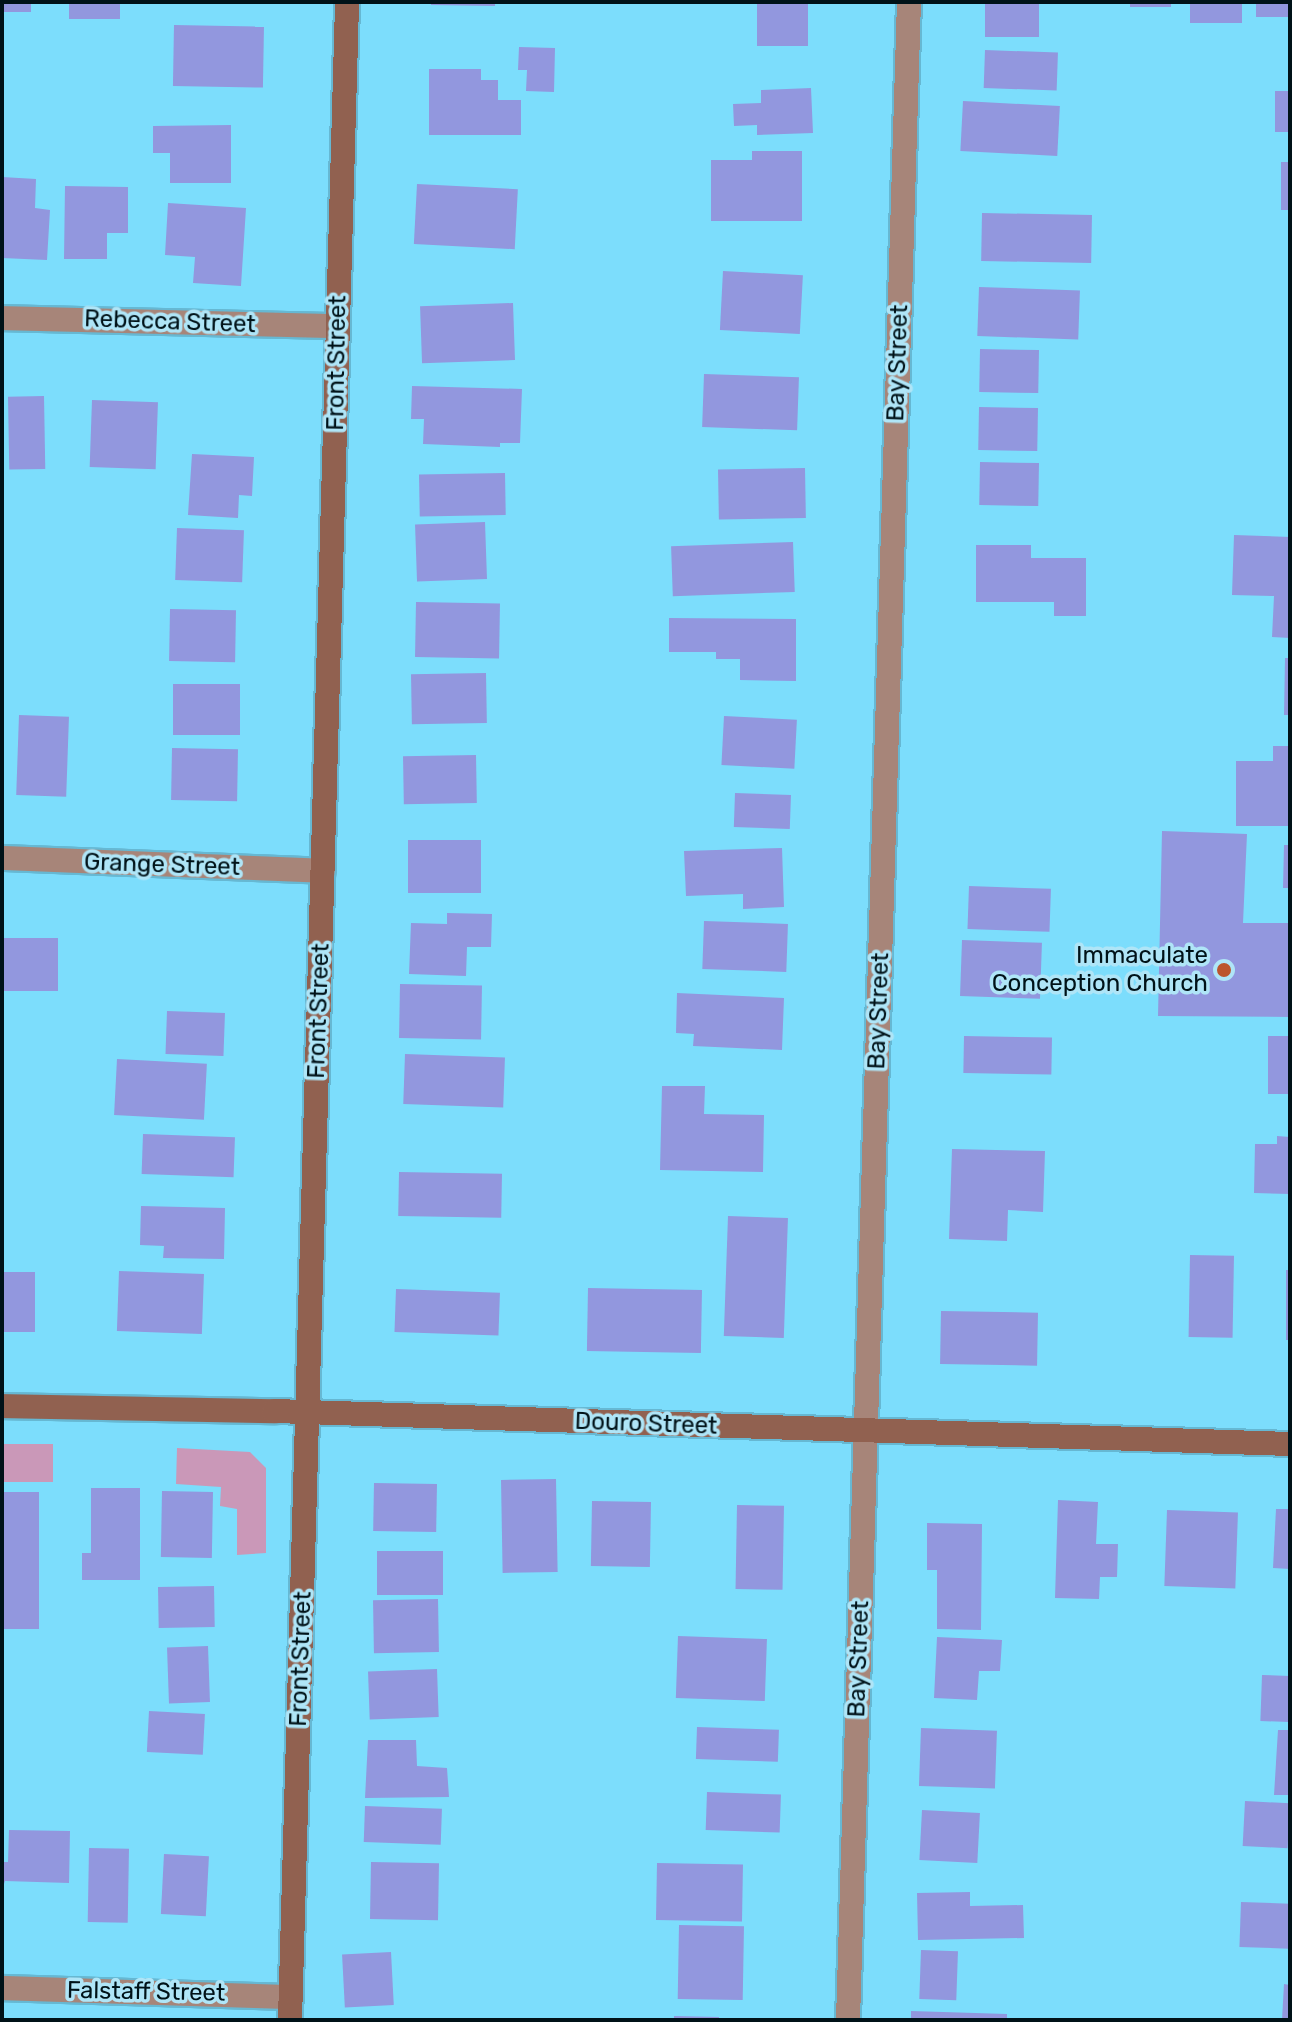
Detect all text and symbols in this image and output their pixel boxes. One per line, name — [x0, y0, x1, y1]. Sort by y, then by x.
street label: Front Street — [321, 295, 353, 431]
street label: Bay Street — [882, 304, 914, 422]
street label: Rebecca Street — [84, 305, 256, 339]
street label: Grange Street — [83, 848, 241, 882]
place label: Immaculate Conception Church — [992, 942, 1208, 998]
street label: Front Street — [302, 943, 336, 1079]
street label: Bay Street — [863, 952, 895, 1070]
marker: Immaculate Conception Church — [1215, 961, 1233, 979]
street label: Douro Street — [574, 1407, 718, 1441]
street label: Front Street — [284, 1591, 318, 1727]
street label: Bay Street — [843, 1600, 875, 1718]
street label: Falstaff Street — [66, 1976, 226, 2008]

